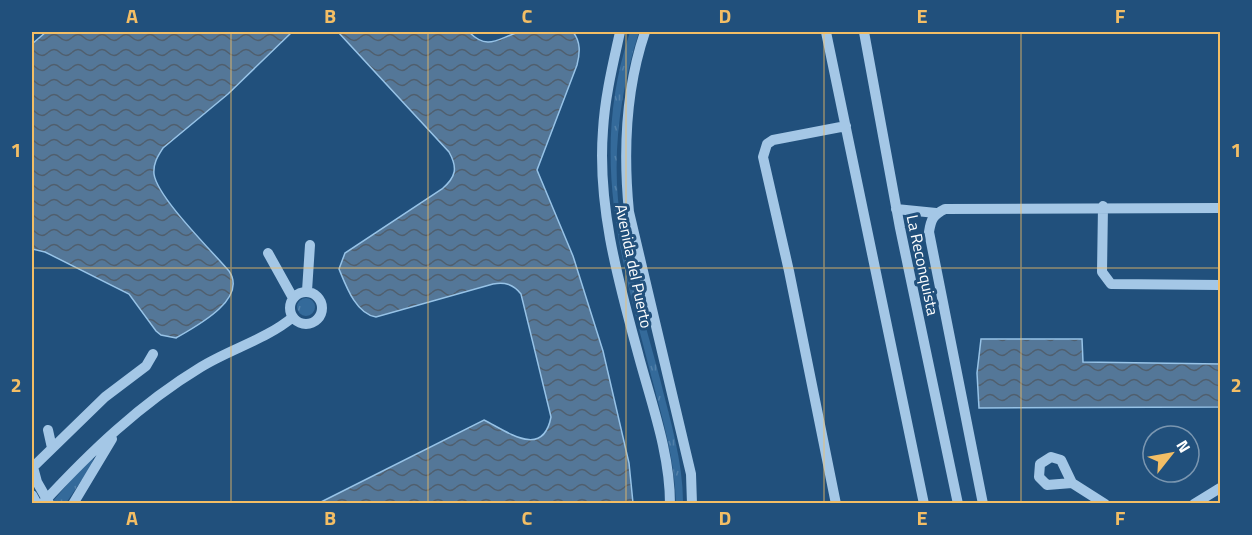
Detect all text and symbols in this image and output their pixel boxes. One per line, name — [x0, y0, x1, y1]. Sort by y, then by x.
text: A — [126, 0, 138, 31]
text: B — [324, 0, 336, 31]
text: C — [522, 0, 533, 31]
text: D — [719, 0, 731, 31]
text: E — [916, 0, 928, 31]
text: F — [1115, 0, 1126, 31]
text: 1 — [10, 134, 22, 165]
text: 1 — [1230, 134, 1242, 165]
street label: Avenida del Puerto — [609, 202, 659, 330]
street label: La Reconquista — [901, 212, 945, 318]
text: 2 — [10, 369, 22, 400]
text: 2 — [1230, 369, 1242, 400]
north arrow — [1141, 424, 1201, 484]
text: N — [1171, 435, 1197, 457]
text: A — [126, 502, 138, 533]
text: B — [324, 502, 336, 533]
text: C — [522, 502, 533, 533]
text: D — [719, 502, 731, 533]
text: E — [916, 502, 928, 533]
text: F — [1115, 502, 1126, 533]

